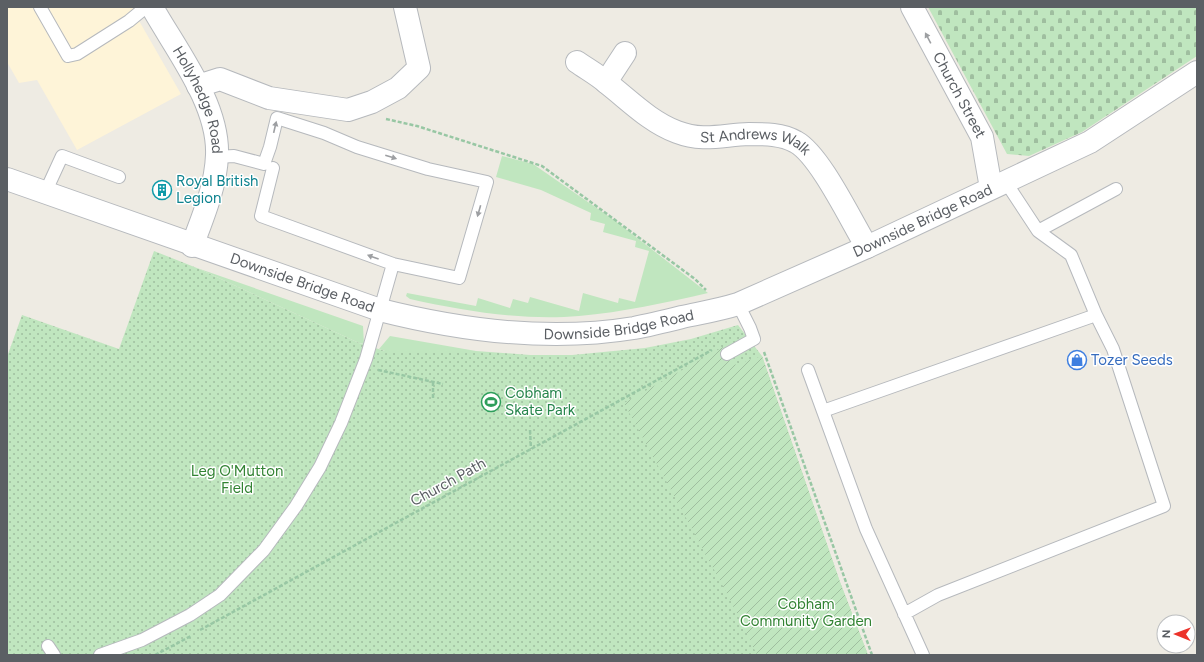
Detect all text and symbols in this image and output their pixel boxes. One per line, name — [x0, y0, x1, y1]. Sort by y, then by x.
one-way arrow — [925, 32, 932, 43]
street label: Hollyhedge Road — [169, 43, 226, 154]
street label: Church Street — [929, 49, 990, 141]
one-way arrow — [272, 121, 278, 133]
street label: St Andrews Walk — [700, 125, 815, 159]
one-way arrow — [385, 154, 397, 160]
place label: Royal British Legion — [176, 172, 259, 207]
building icon: Royal British Legion — [151, 179, 173, 201]
street label: Downside Bridge Road — [850, 180, 995, 261]
one-way arrow — [476, 205, 482, 217]
street label: Downside Bridge Road — [228, 249, 377, 316]
one-way arrow — [367, 253, 379, 259]
street label: Downside Bridge Road — [543, 306, 695, 343]
shop icon: Tozer Seeds — [1066, 349, 1088, 371]
place label: Tozer Seeds — [1091, 351, 1173, 369]
place label: Cobham Skate Park — [505, 384, 576, 419]
sports icon: Cobham Skate Park — [480, 391, 502, 413]
street label: Church Path — [407, 454, 489, 510]
park label: Leg O'Mutton Field — [191, 462, 283, 497]
park label: Cobham Community Garden — [740, 595, 872, 630]
north arrow — [1156, 614, 1196, 654]
text: N — [1160, 629, 1173, 638]

